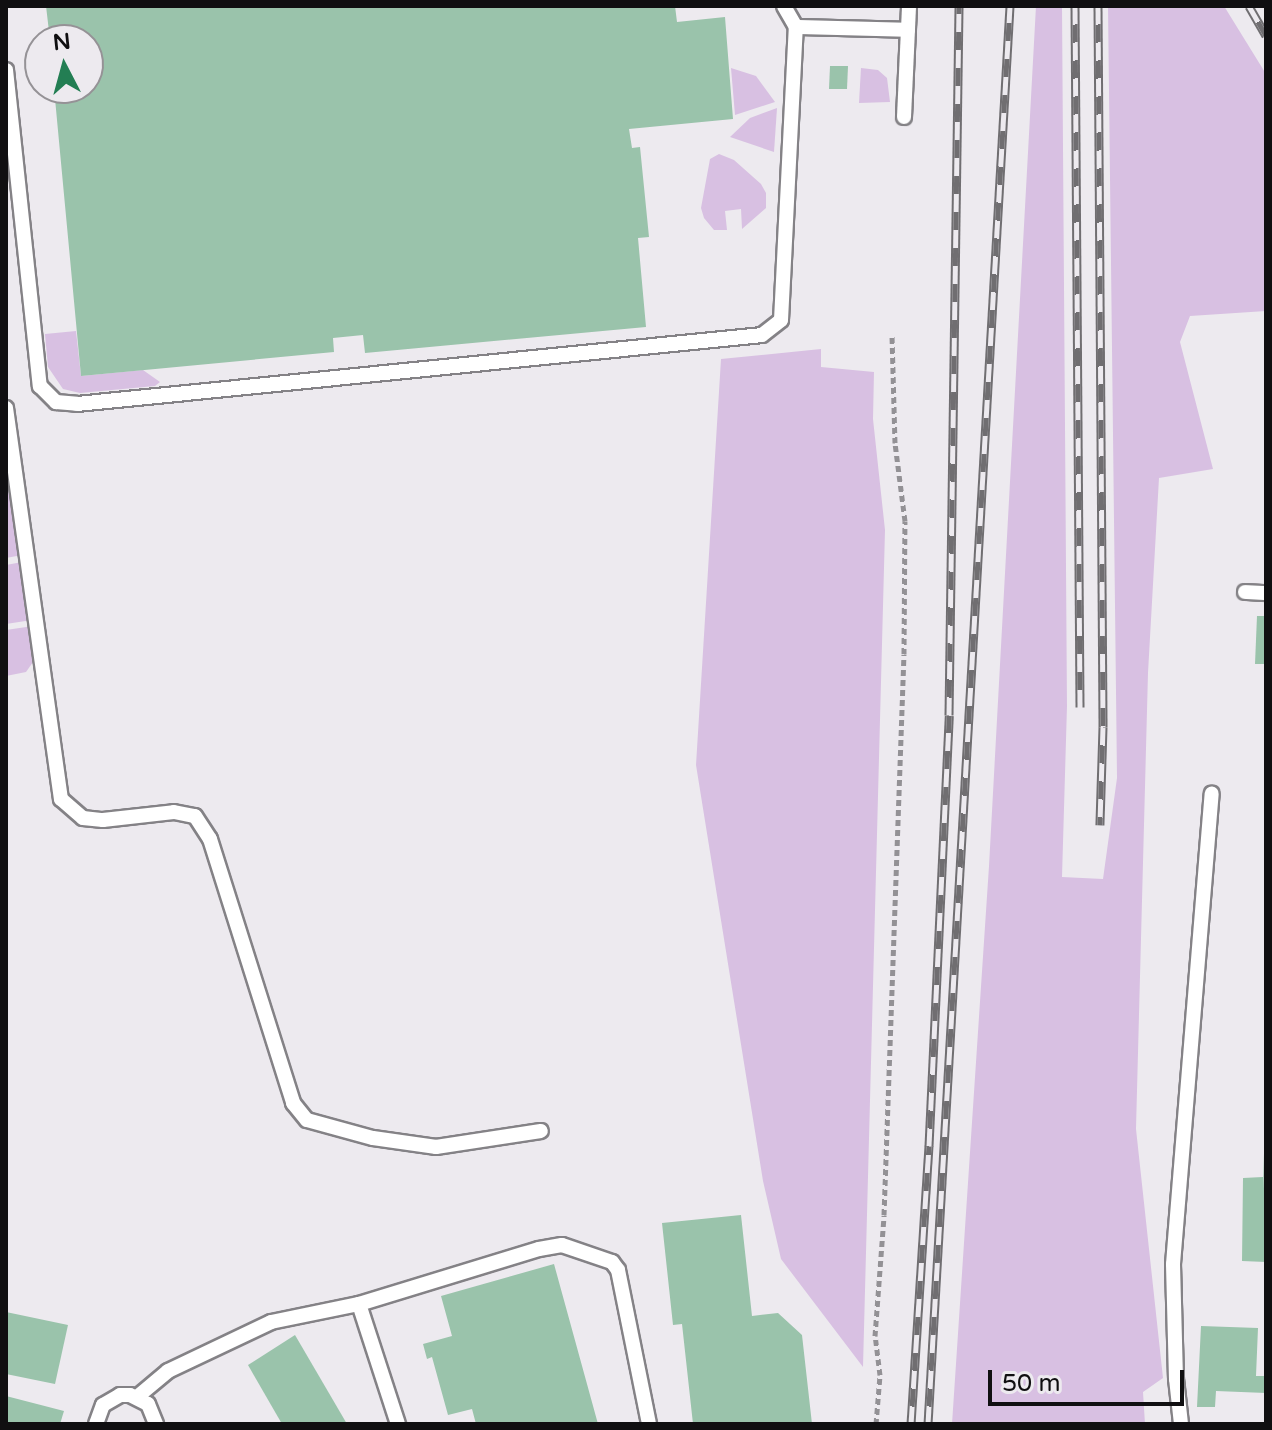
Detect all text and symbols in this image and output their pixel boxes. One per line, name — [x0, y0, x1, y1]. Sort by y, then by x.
north arrow — [24, 24, 104, 104]
text: N — [52, 28, 72, 56]
scale bar — [992, 1354, 1188, 1404]
text: 50 m — [1002, 1369, 1060, 1398]

